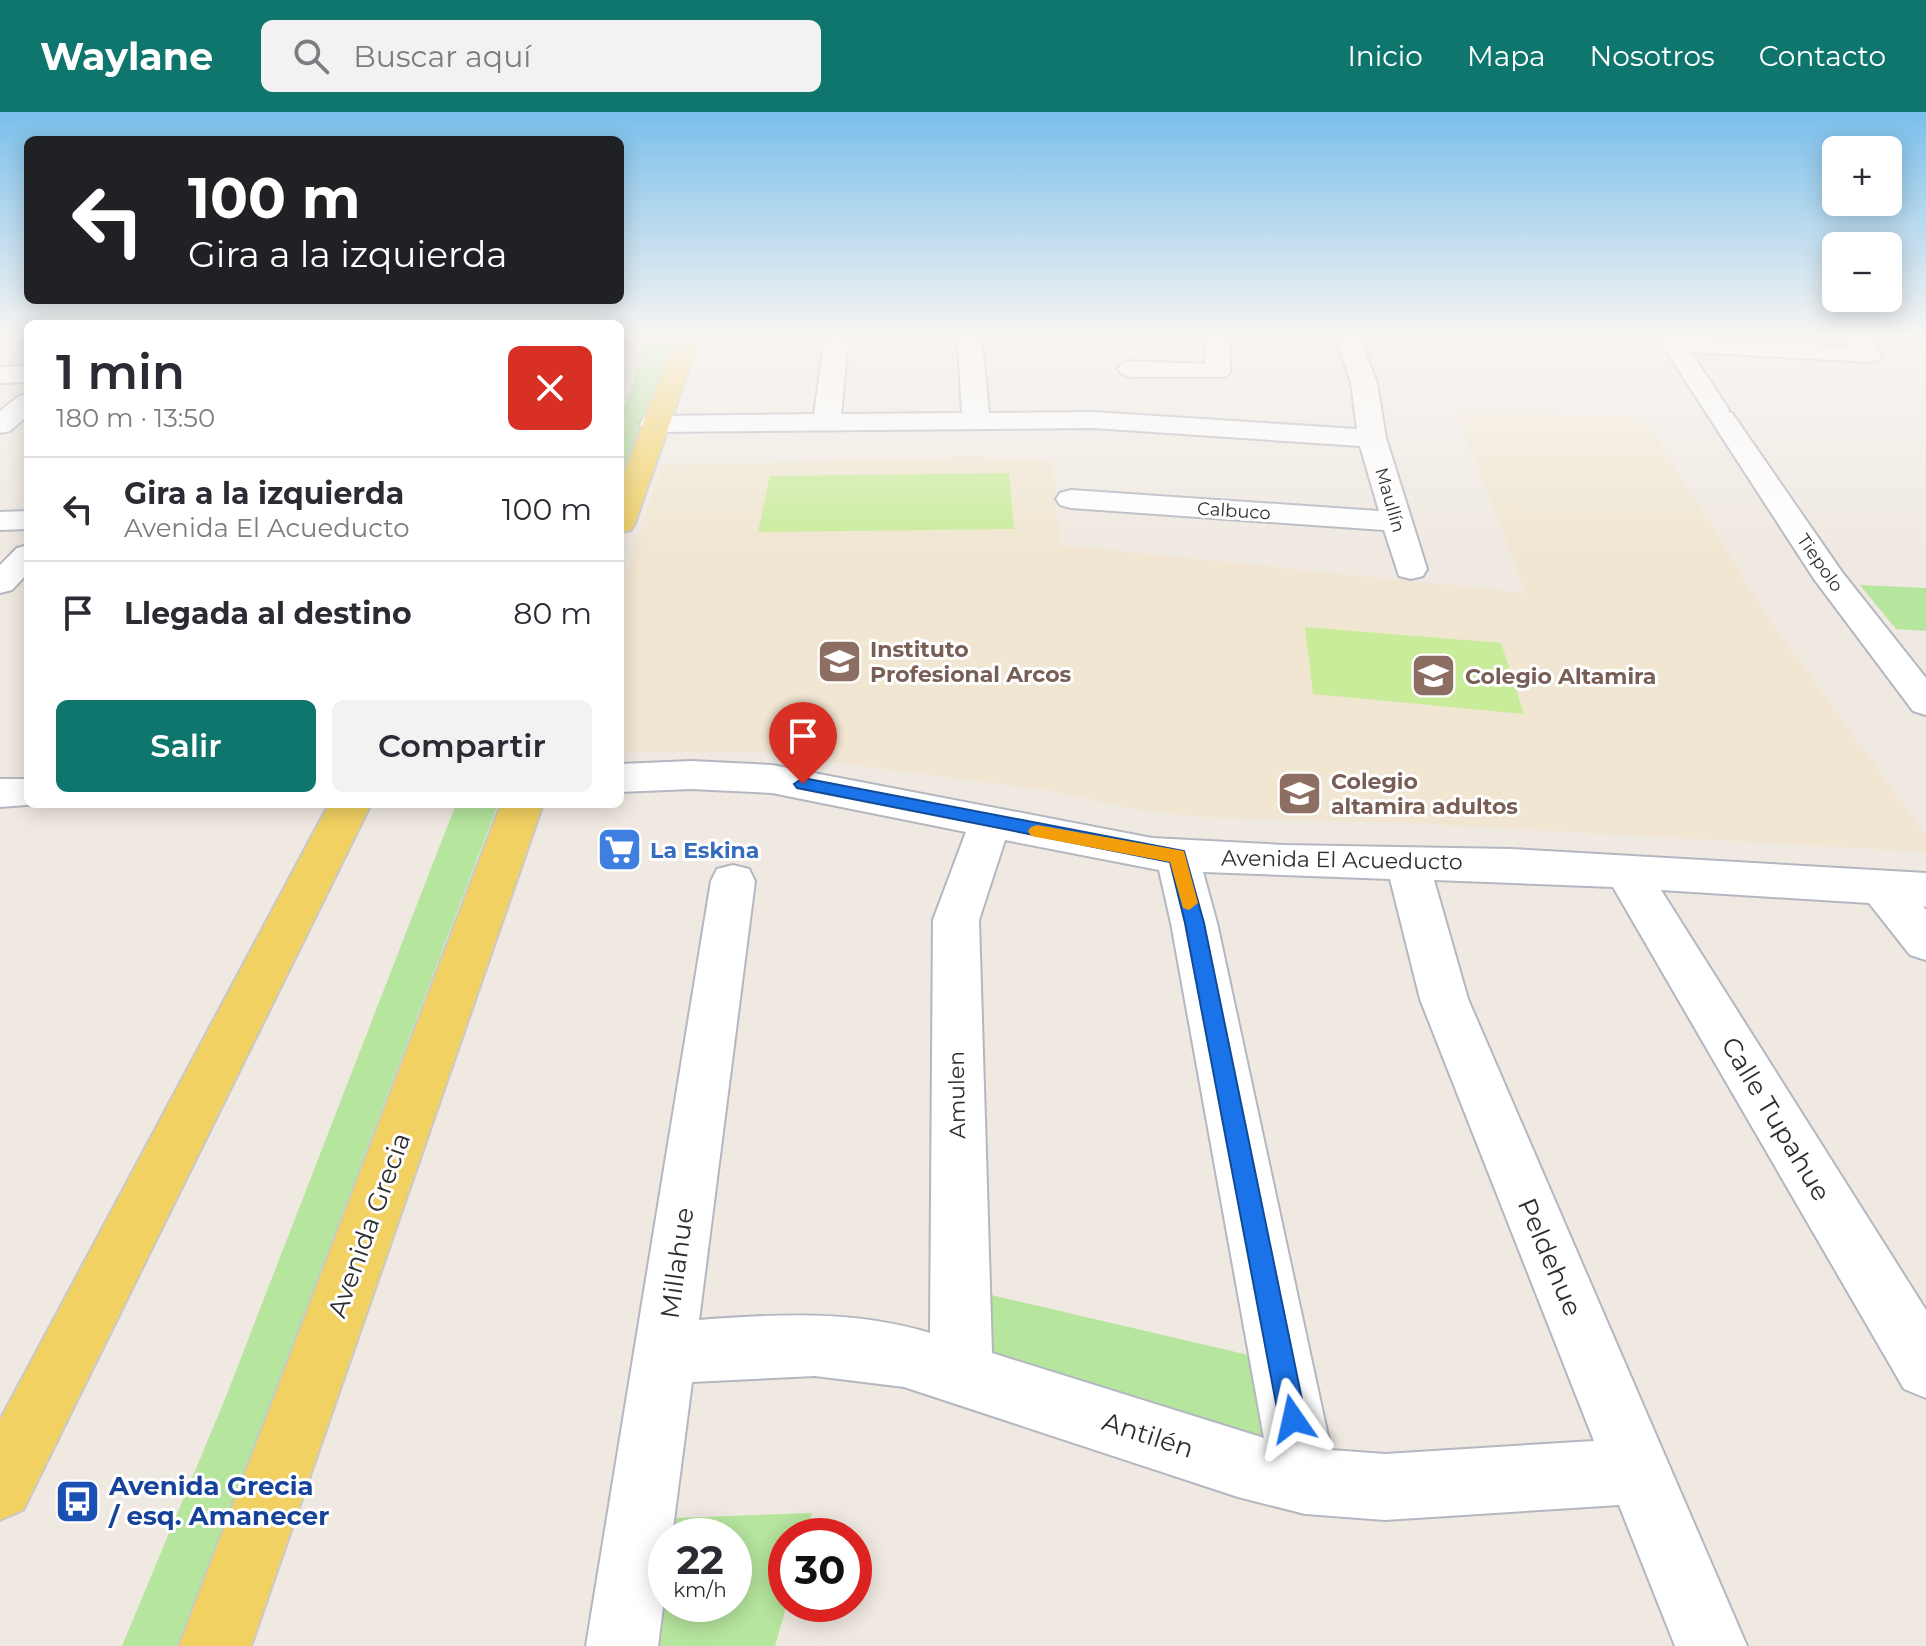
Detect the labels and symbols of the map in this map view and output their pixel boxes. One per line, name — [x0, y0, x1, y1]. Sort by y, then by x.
street label: Maullín — [1370, 465, 1410, 535]
street label: Calbuco — [1196, 497, 1272, 525]
street label: Tiepolo — [1792, 530, 1848, 596]
place label: Instituto Profesional Arcos — [870, 636, 1072, 688]
school or university icon: Instituto Profesional Arcos — [815, 638, 863, 686]
school or university icon: Colegio Altamira — [1410, 652, 1458, 700]
place label: Colegio Altamira — [1465, 663, 1656, 690]
pin — [769, 702, 837, 784]
place label: Colegio altamira adultos — [1331, 768, 1518, 820]
school or university icon: Colegio altamira adultos — [1276, 770, 1324, 818]
supermarket icon: La Eskina — [595, 826, 643, 874]
place label: La Eskina — [650, 837, 759, 864]
street label: Avenida El Acueducto — [1221, 844, 1463, 876]
street label: Calle Tupahue — [1714, 1031, 1838, 1207]
street label: Amulen — [943, 1051, 971, 1139]
street label: Avenida Grecia — [321, 1128, 417, 1322]
street label: Peldehue — [1511, 1193, 1589, 1321]
street label: Millahue — [653, 1205, 701, 1321]
position arrow — [1251, 1377, 1335, 1461]
street label: Antilén — [1098, 1405, 1198, 1465]
place label: Avenida Grecia / esq. Amanecer — [108, 1470, 329, 1532]
bus stop icon: Avenida Grecia / esq. Amanecer — [54, 1477, 102, 1525]
speed limit sign: 30 — [768, 1518, 872, 1622]

